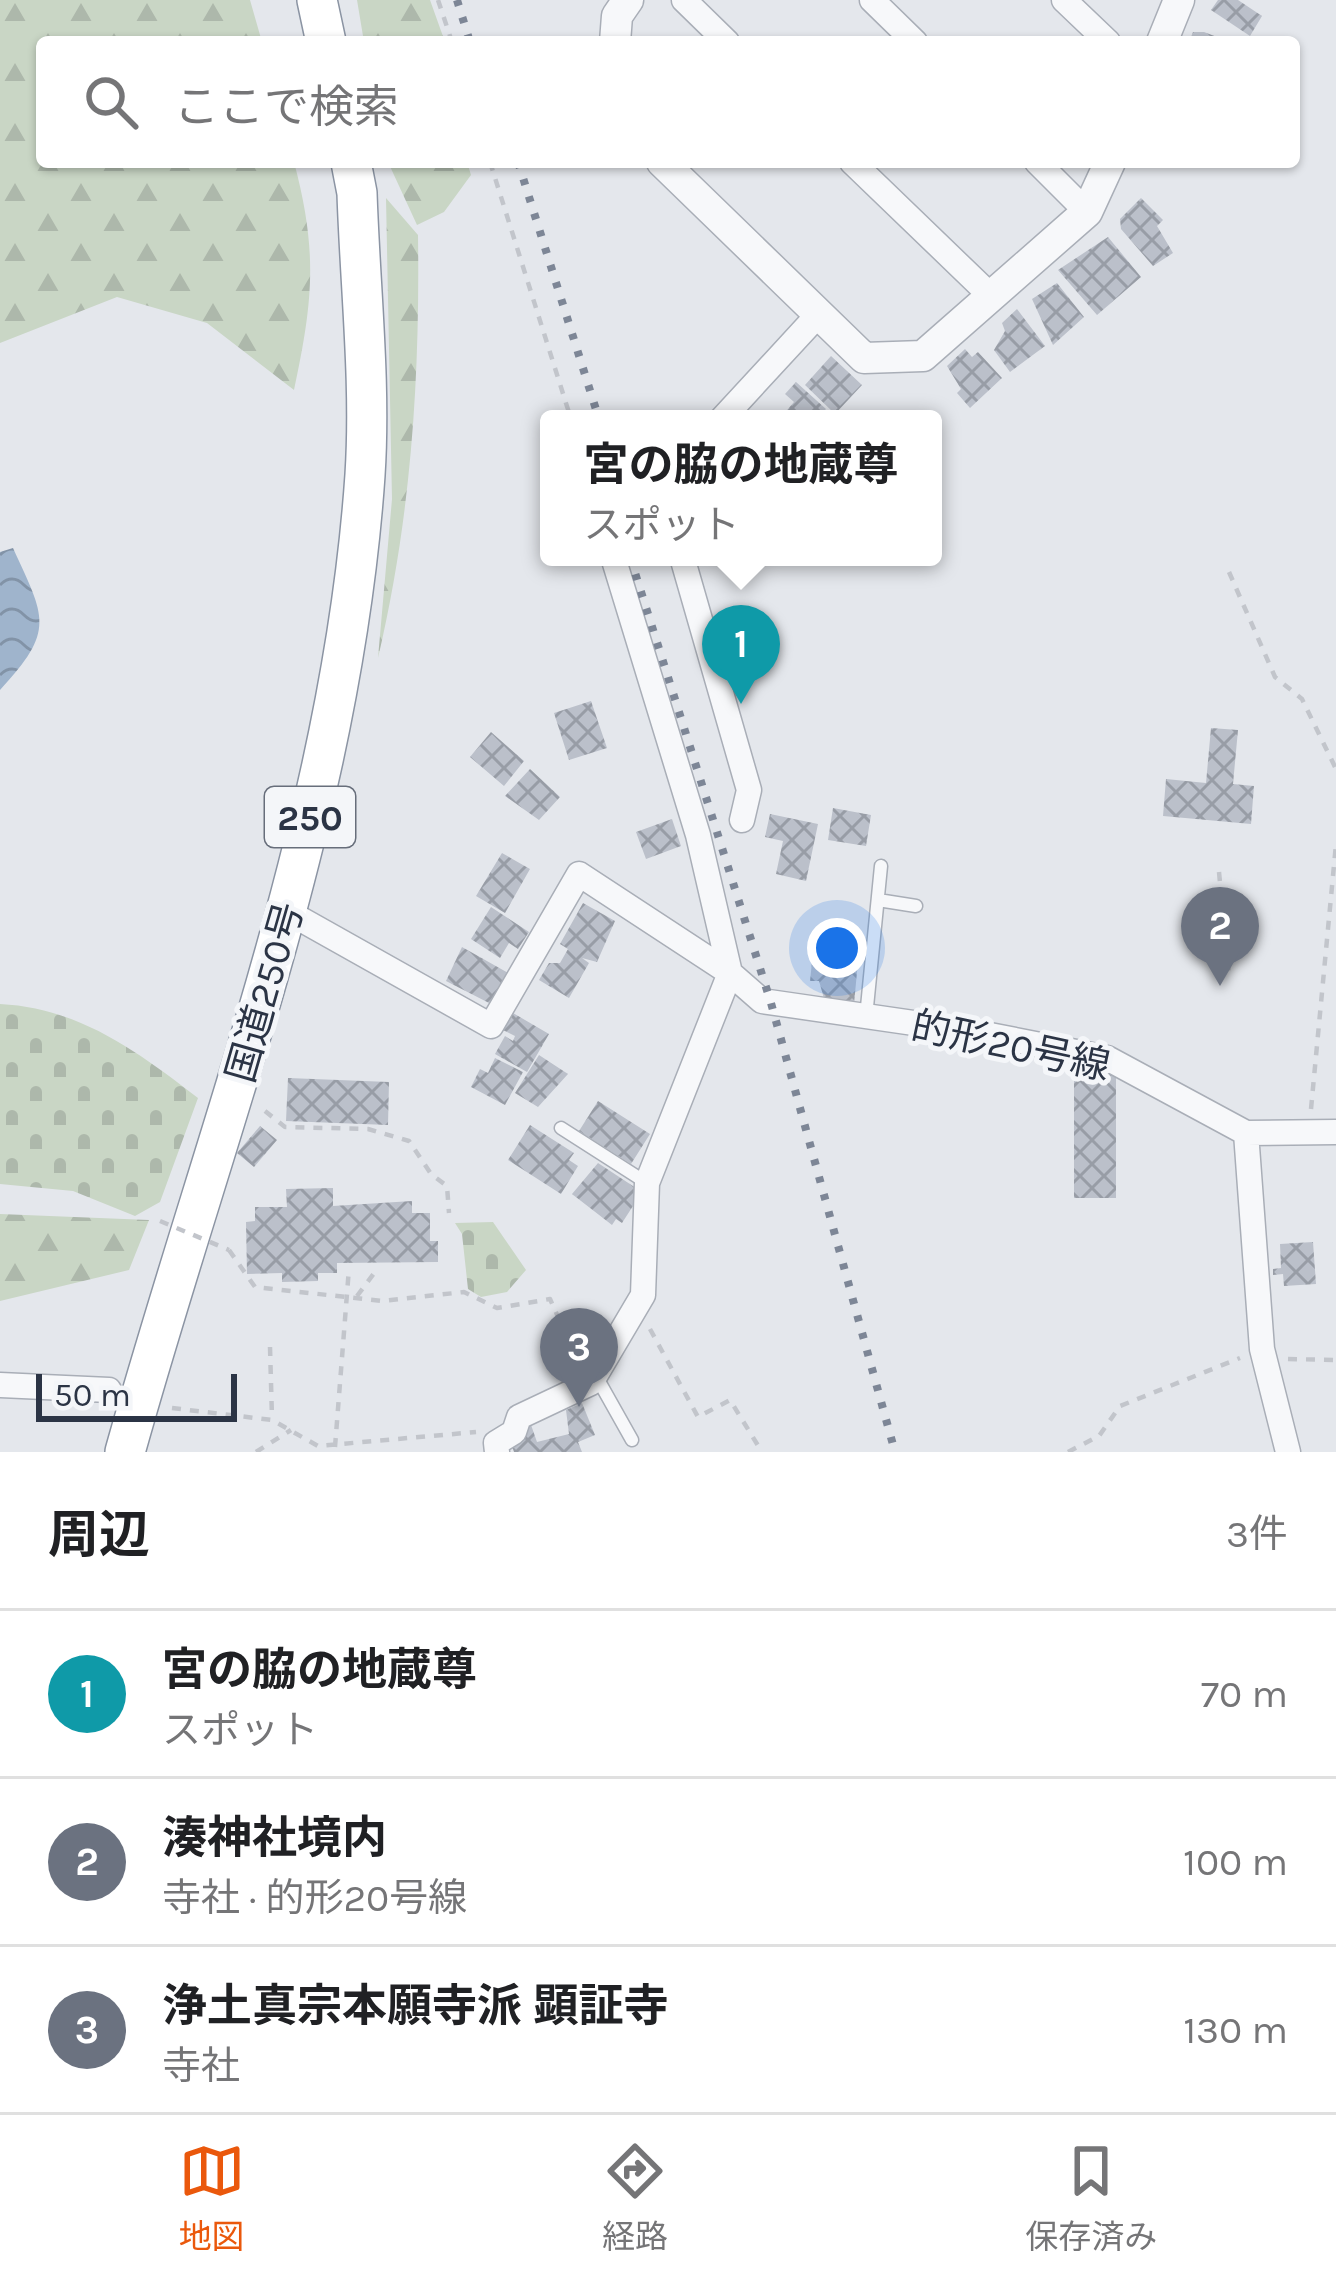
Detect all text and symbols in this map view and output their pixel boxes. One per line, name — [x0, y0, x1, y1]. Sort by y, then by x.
search box — [36, 36, 1300, 168]
icon: search — [78, 69, 144, 135]
text: ここで検索 — [174, 81, 399, 133]
popup — [540, 410, 942, 566]
text: 宮の脇の地蔵尊 — [583, 439, 899, 491]
text: スポット — [583, 502, 740, 548]
pin: 1 — [702, 605, 780, 704]
road number: 250 — [265, 787, 355, 847]
pin: 2 — [1181, 887, 1259, 986]
street label: 国道250号 — [217, 897, 313, 1087]
your location — [807, 918, 867, 978]
street label: 的形20号線 — [907, 1003, 1114, 1089]
pin: 3 — [540, 1308, 618, 1407]
scale bar — [36, 1368, 237, 1421]
text: 50 m — [54, 1376, 131, 1414]
text: 周辺 — [48, 1505, 150, 1565]
text: 3件 — [1226, 1511, 1288, 1557]
text: 宮の脇の地蔵尊 — [162, 1644, 477, 1696]
text: 1 — [80, 1671, 94, 1717]
text: 70 m — [1201, 1671, 1288, 1717]
text: スポット — [162, 1707, 318, 1753]
text: 湊神社境内 — [162, 1812, 387, 1864]
text: 2 — [75, 1839, 99, 1885]
text: 100 m — [1183, 1839, 1288, 1885]
text: 寺社 · 的形20号線 — [162, 1875, 467, 1921]
text: 浄土真宗本願寺派 顕証寺 — [162, 1980, 668, 2032]
text: 3 — [75, 2007, 99, 2053]
text: 130 m — [1183, 2007, 1288, 2053]
text: 寺社 — [162, 2043, 240, 2089]
tab: 地図 — [179, 2138, 245, 2258]
tab: 経路 — [602, 2138, 668, 2258]
tab: 保存済み — [1025, 2138, 1157, 2258]

